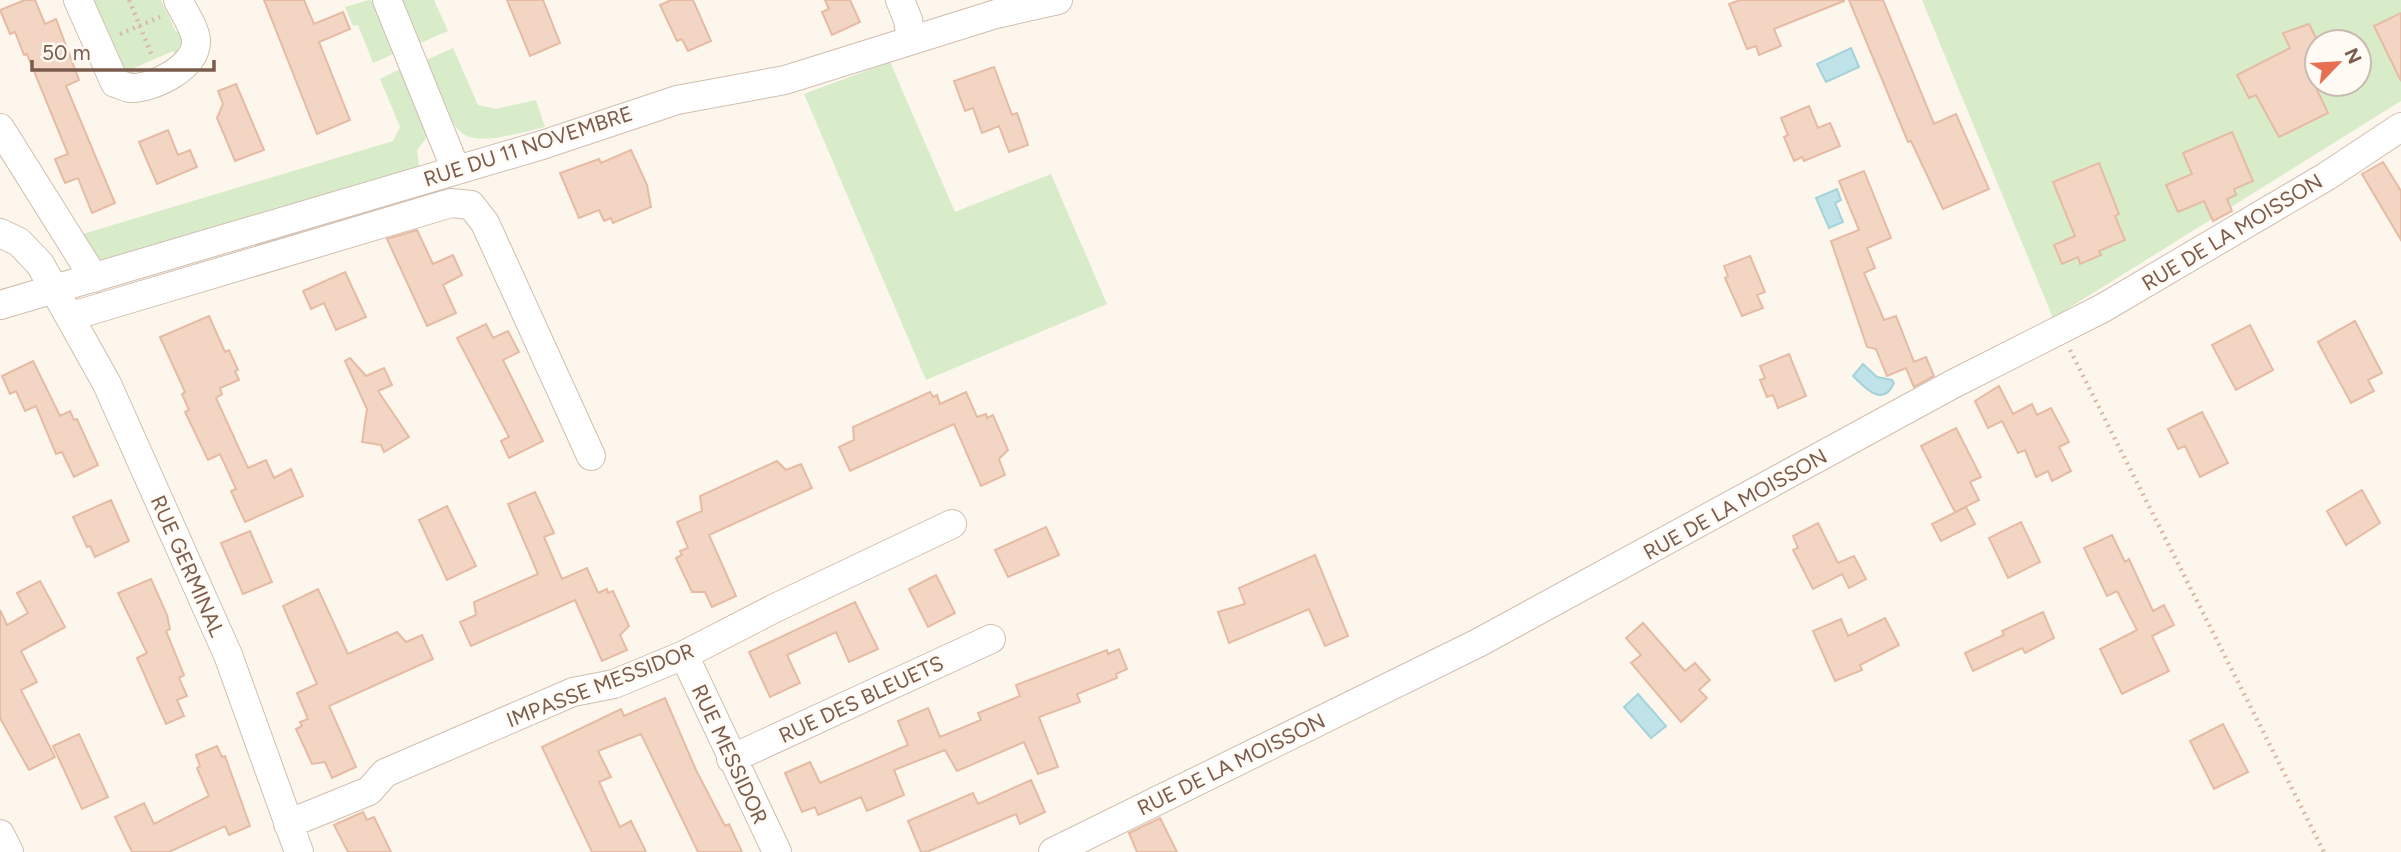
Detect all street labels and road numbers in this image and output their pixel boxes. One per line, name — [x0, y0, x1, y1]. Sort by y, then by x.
street label: RUE DU 11 NOVEMBRE — [420, 100, 636, 192]
street label: RUE DE LA MOISSON — [2137, 168, 2327, 296]
street label: RUE DE LA MOISSON — [1639, 443, 1831, 565]
street label: RUE GERMINAL — [146, 491, 230, 641]
street label: IMPASSE MESSIDOR — [503, 638, 697, 732]
street label: RUE DES BLEUETS — [775, 650, 947, 748]
street label: RUE MESSIDOR — [687, 680, 773, 828]
street label: RUE DE LA MOISSON — [1133, 708, 1329, 820]

